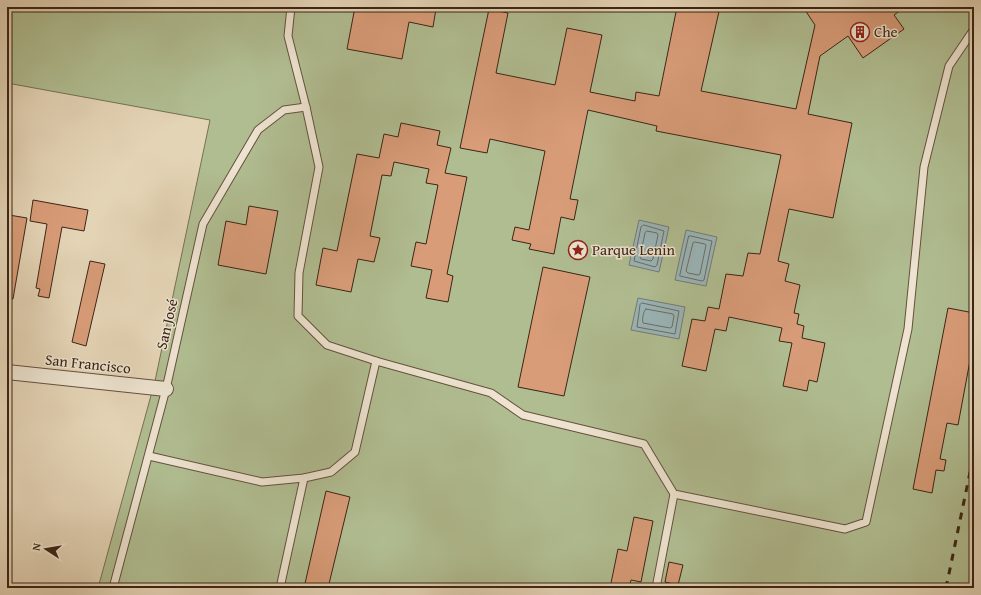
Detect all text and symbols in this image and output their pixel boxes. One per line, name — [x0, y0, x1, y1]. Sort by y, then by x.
building icon: Che — [849, 21, 871, 43]
place label: Che — [874, 21, 898, 42]
place icon: Parque Lenin — [567, 239, 589, 261]
place label: Parque Lenin — [592, 239, 675, 260]
street label: San José — [150, 296, 183, 351]
street label: San Francisco — [44, 349, 132, 378]
north arrow — [26, 529, 66, 569]
text: N — [28, 541, 45, 552]

